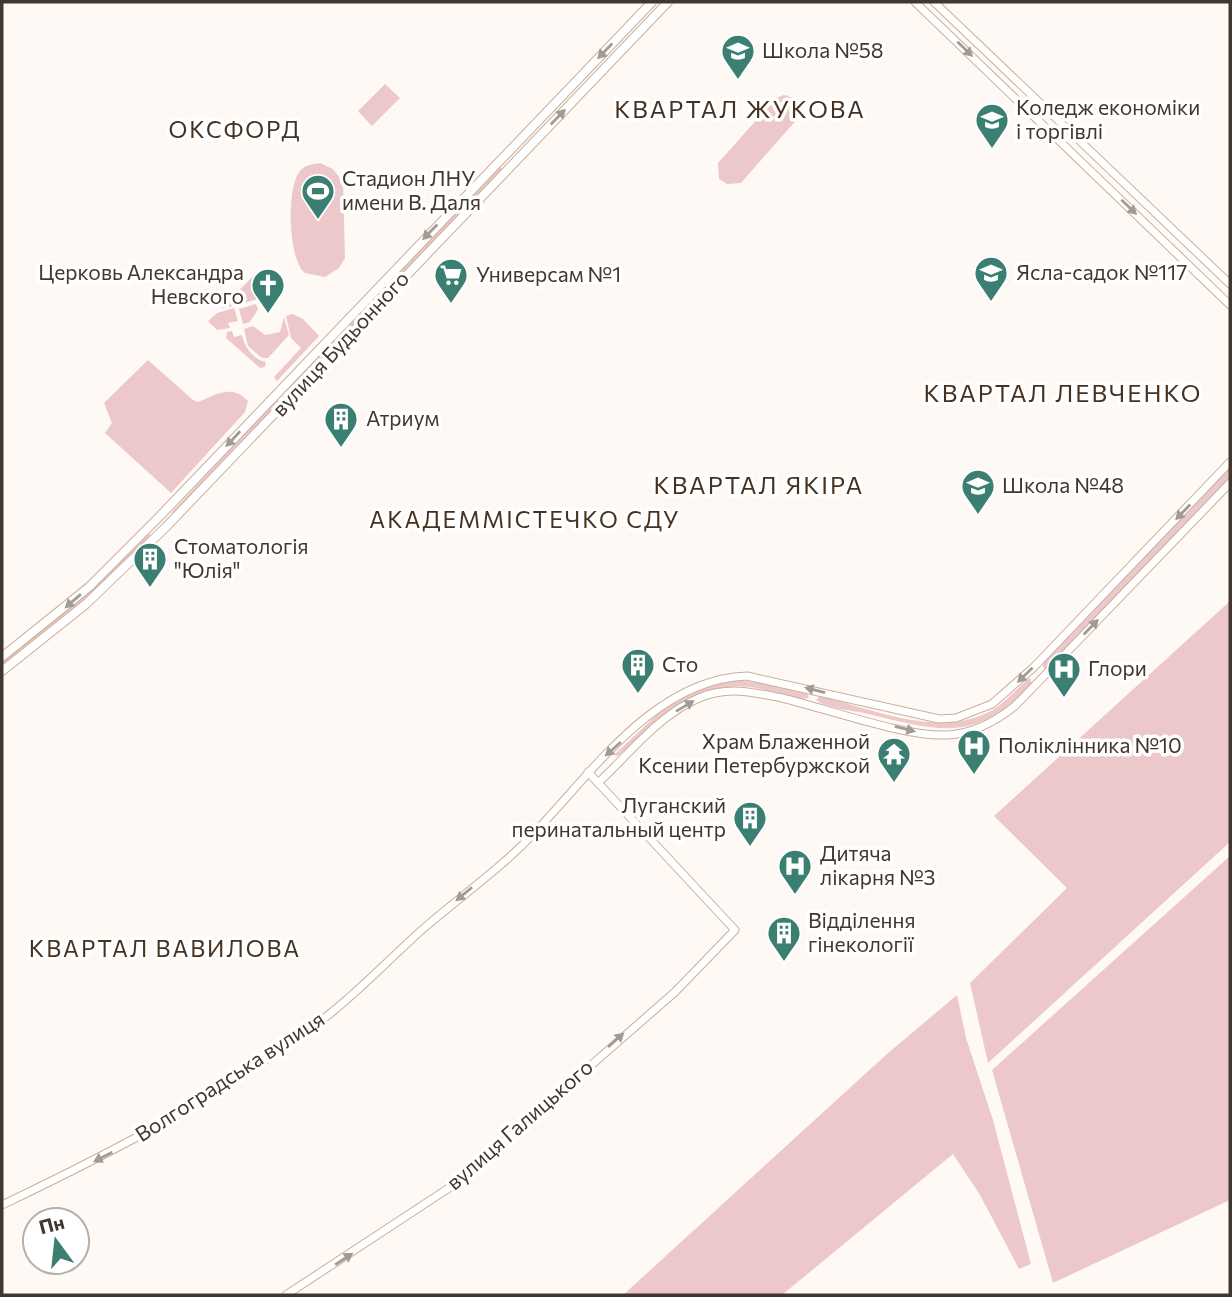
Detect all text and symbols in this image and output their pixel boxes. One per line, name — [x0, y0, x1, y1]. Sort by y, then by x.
school or university icon: Школа №58 — [719, 32, 757, 81]
place label: Школа №58 — [762, 37, 884, 62]
one-way arrow — [956, 41, 973, 58]
one-way arrow — [598, 42, 614, 59]
district label: КВАРТАЛ ЖУКОВА — [614, 94, 866, 123]
place label: Коледж економіки і торгівлі — [1016, 94, 1200, 143]
school or university icon: Коледж економіки і торгівлі — [973, 101, 1011, 150]
one-way arrow — [549, 108, 566, 125]
district label: ОКСФОРД — [168, 115, 302, 143]
place label: Стадион ЛНУ имени В. Даля — [342, 165, 481, 214]
sports icon: Стадион ЛНУ имени В. Даля — [299, 172, 337, 221]
one-way arrow — [1120, 198, 1137, 215]
one-way arrow — [423, 223, 439, 240]
school or university icon: Ясла-садок №117 — [972, 254, 1010, 303]
supermarket icon: Универсам №1 — [432, 256, 470, 305]
place label: Церковь Александра Невского — [38, 259, 244, 308]
place label: Ясла-садок №117 — [1016, 259, 1187, 284]
place label: Универсам №1 — [476, 261, 621, 286]
street label: вулиця Будьонного — [266, 265, 414, 421]
church icon: Церковь Александра Невского — [249, 266, 287, 315]
district label: КВАРТАЛ ЛЕВЧЕНКО — [924, 378, 1202, 407]
building icon: Атриум — [322, 400, 360, 449]
place label: Атриум — [366, 405, 439, 430]
one-way arrow — [225, 430, 241, 447]
school or university icon: Школа №48 — [959, 467, 997, 516]
district label: КВАРТАЛ ЯКІРА — [654, 470, 864, 499]
place label: Школа №48 — [1002, 472, 1124, 497]
one-way arrow — [1175, 503, 1192, 520]
district label: АКАДЕММІСТЕЧКО СДУ — [369, 505, 681, 533]
place label: Стоматологія "Юлія" — [174, 533, 309, 582]
building icon: Стоматологія "Юлія" — [131, 540, 169, 589]
one-way arrow — [64, 593, 82, 609]
one-way arrow — [1083, 619, 1099, 636]
building icon: Сто — [619, 646, 657, 695]
hospital icon: Глори — [1045, 650, 1083, 699]
place label: Сто — [662, 651, 698, 676]
place label: Глори — [1088, 655, 1147, 680]
one-way arrow — [1017, 667, 1034, 683]
one-way arrow — [804, 684, 826, 695]
one-way arrow — [676, 699, 695, 712]
one-way arrow — [894, 724, 916, 735]
hospital icon: Поліклінника №10 — [955, 727, 993, 776]
place label: Храм Блаженной Ксении Петербуржской — [638, 728, 870, 777]
place label: Поліклінника №10 — [998, 732, 1182, 757]
temple icon: Храм Блаженной Ксении Петербуржской — [875, 735, 913, 784]
one-way arrow — [604, 741, 622, 757]
place label: Луганский перинатальный центр — [511, 792, 726, 841]
building icon: Луганский перинатальный центр — [731, 799, 769, 848]
place label: Дитяча лікарня №3 — [820, 840, 936, 889]
hospital icon: Дитяча лікарня №3 — [776, 847, 814, 896]
one-way arrow — [455, 886, 472, 901]
place label: Відділення гінекології — [808, 907, 916, 956]
building icon: Відділення гінекології — [765, 914, 803, 963]
district label: КВАРТАЛ ВАВИЛОВА — [29, 934, 301, 962]
street label: Волгоградська вулиця — [130, 1005, 328, 1146]
one-way arrow — [607, 1033, 624, 1049]
street label: вулиця Галицького — [441, 1054, 597, 1194]
one-way arrow — [93, 1151, 113, 1162]
north arrow — [21, 1206, 91, 1276]
text: Пн — [36, 1210, 67, 1238]
one-way arrow — [334, 1252, 353, 1265]

